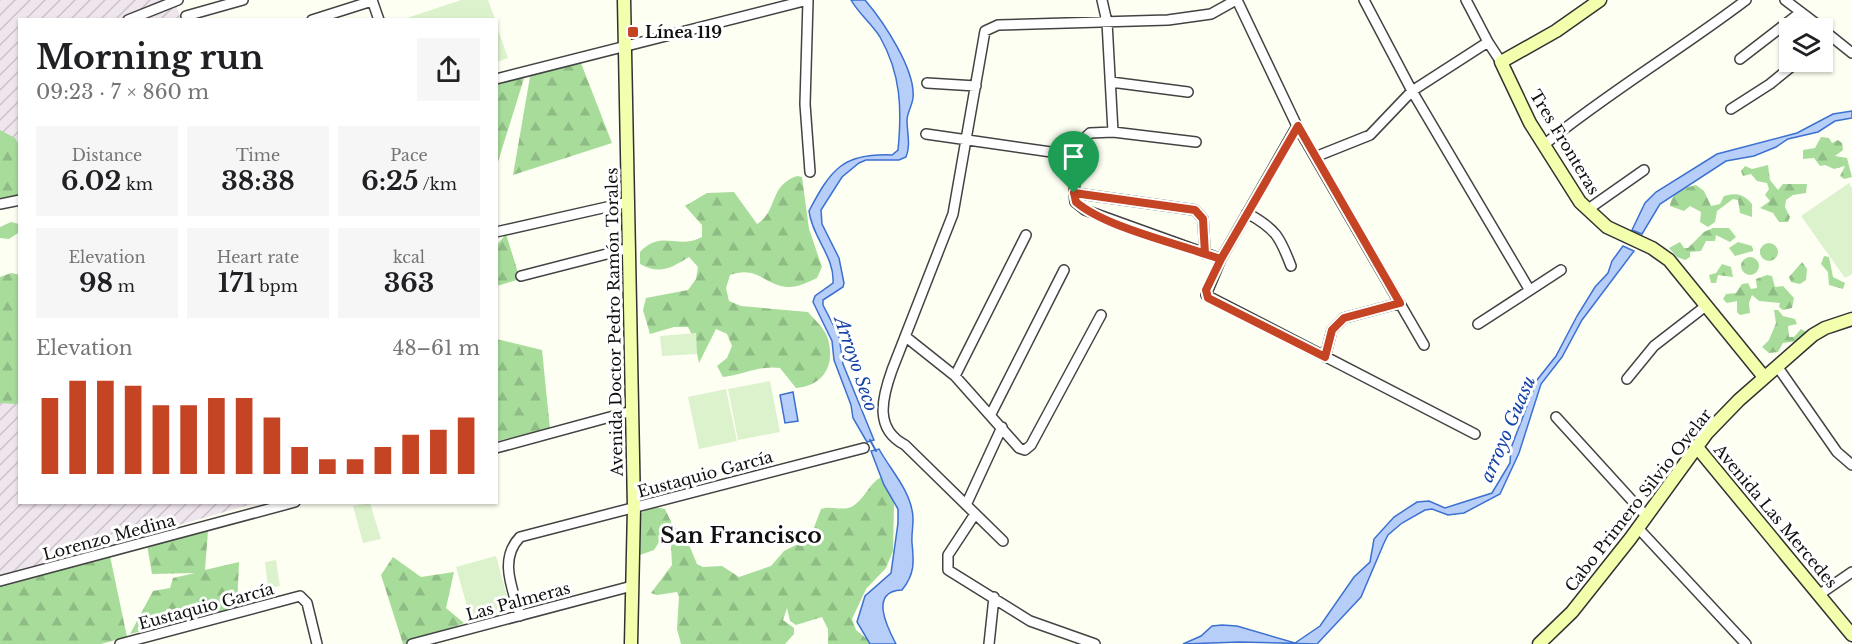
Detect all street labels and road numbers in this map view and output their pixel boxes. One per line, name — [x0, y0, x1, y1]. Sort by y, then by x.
street label: Tres Fronteras — [1526, 86, 1604, 198]
street label: Avenida Doctor Pedro Ramón Torales — [601, 167, 627, 478]
street label: Cabo Primero Silvio Ovelar — [1560, 404, 1716, 595]
street label: Avenida Las Mercedes — [1709, 439, 1842, 592]
street label: Eustaquio García — [635, 446, 775, 502]
street label: Lorenzo Medina — [41, 510, 177, 564]
street label: Las Palmeras — [464, 577, 572, 625]
street label: Eustaquio García — [136, 578, 276, 634]

